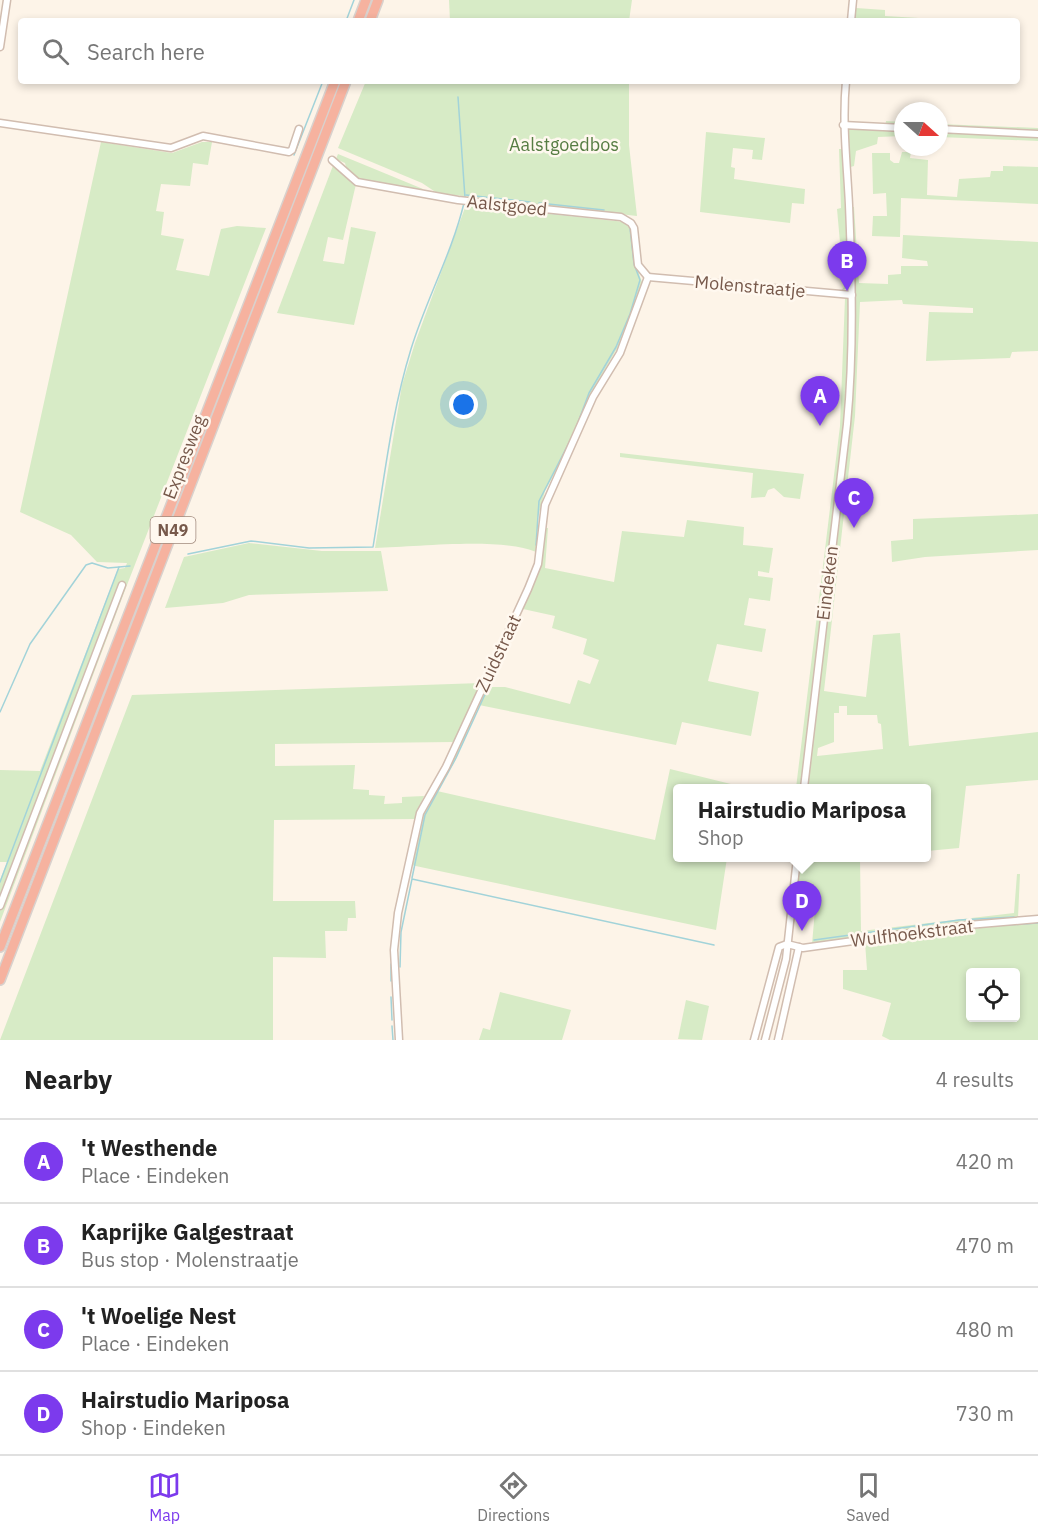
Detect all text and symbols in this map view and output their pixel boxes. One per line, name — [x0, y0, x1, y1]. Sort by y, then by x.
search box — [18, 18, 1020, 84]
icon: search — [39, 35, 72, 68]
text: Search here — [87, 37, 205, 66]
north arrow — [894, 102, 948, 156]
park label: Aalstgoedbos — [509, 133, 619, 156]
street label: Aalstgoed — [466, 189, 548, 221]
pin: B — [828, 242, 866, 291]
street label: Molenstraatje — [694, 270, 806, 302]
pin: A — [800, 376, 840, 426]
your location — [449, 390, 478, 419]
street label: Expresweg — [157, 411, 211, 502]
pin: C — [834, 478, 874, 528]
road number: N49 — [150, 517, 195, 543]
street label: Eindeken — [811, 544, 843, 622]
street label: Zuidstraat — [470, 611, 526, 695]
popup — [673, 784, 931, 862]
text: Hairstudio Mariposa — [698, 795, 906, 824]
text: Shop — [698, 824, 744, 851]
pin: D — [782, 882, 822, 931]
street label: Wulfhoekstraat — [849, 914, 975, 952]
map controls — [966, 968, 1020, 1022]
button: locate — [966, 968, 1020, 1022]
text: Nearby — [24, 1062, 112, 1096]
text: 4 results — [936, 1066, 1014, 1093]
text: 't Westhende — [81, 1133, 217, 1162]
text: A — [37, 1148, 50, 1175]
text: 420 m — [956, 1148, 1014, 1175]
text: Place · Eindeken — [81, 1162, 229, 1189]
text: Kaprijke Galgestraat — [81, 1217, 294, 1246]
text: B — [37, 1232, 50, 1259]
text: 470 m — [956, 1232, 1014, 1259]
text: Bus stop · Molenstraatje — [81, 1246, 299, 1273]
text: 't Woelige Nest — [81, 1301, 236, 1330]
text: C — [37, 1316, 50, 1343]
text: 480 m — [956, 1316, 1014, 1343]
text: Place · Eindeken — [81, 1330, 229, 1357]
text: Hairstudio Mariposa — [81, 1385, 289, 1414]
text: D — [37, 1400, 50, 1427]
text: 730 m — [956, 1400, 1014, 1427]
text: Shop · Eindeken — [81, 1414, 226, 1441]
tab: Map — [148, 1469, 181, 1525]
tab: Directions — [477, 1469, 550, 1525]
tab: Saved — [846, 1469, 890, 1525]

